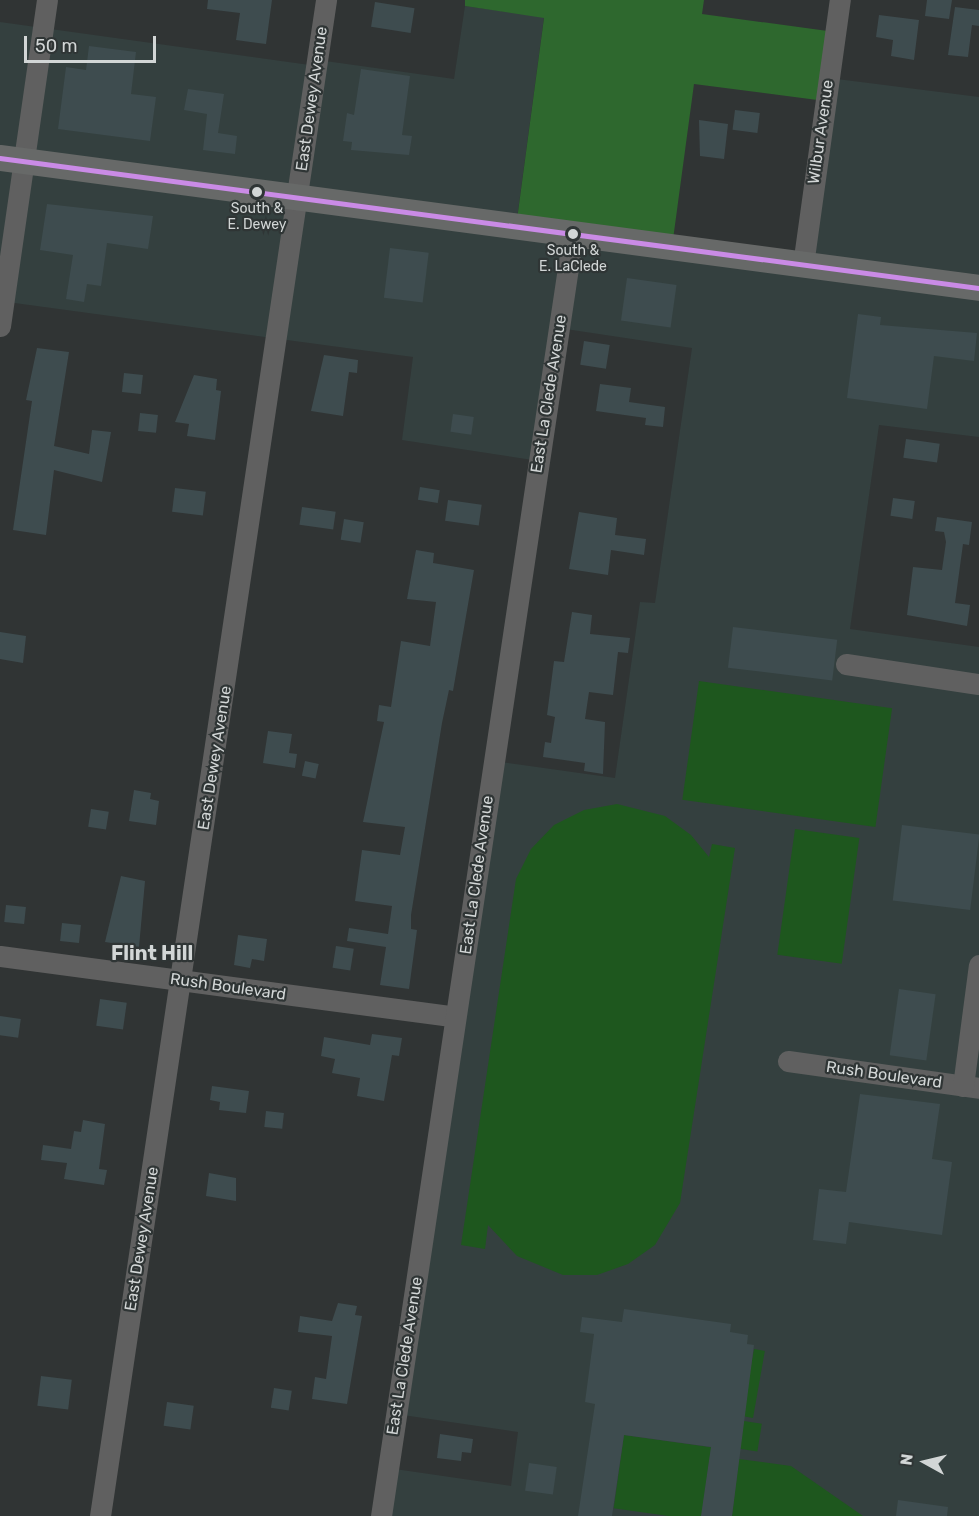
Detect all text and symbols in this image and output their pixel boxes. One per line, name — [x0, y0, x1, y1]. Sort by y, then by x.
scale bar — [27, 24, 159, 62]
street label: East Dewey Avenue — [292, 25, 332, 173]
text: 50 m — [35, 35, 78, 57]
street label: Wilbur Avenue — [804, 78, 838, 186]
marker: South & E. Dewey — [251, 186, 263, 198]
place label: South & E. Dewey — [227, 201, 287, 234]
marker: South & E. LaClede — [567, 228, 579, 240]
place label: South & E. LaClede — [539, 243, 607, 276]
street label: East La Clede Avenue — [527, 313, 571, 475]
street label: East Dewey Avenue — [194, 684, 236, 832]
street label: East La Clede Avenue — [456, 794, 498, 956]
district label: Flint Hill — [111, 941, 193, 965]
street label: Rush Boulevard — [169, 969, 287, 1005]
street label: Rush Boulevard — [825, 1057, 943, 1093]
street label: East Dewey Avenue — [121, 1165, 163, 1313]
street label: East La Clede Avenue — [383, 1275, 427, 1437]
north arrow — [895, 1432, 955, 1492]
text: N — [896, 1452, 917, 1466]

